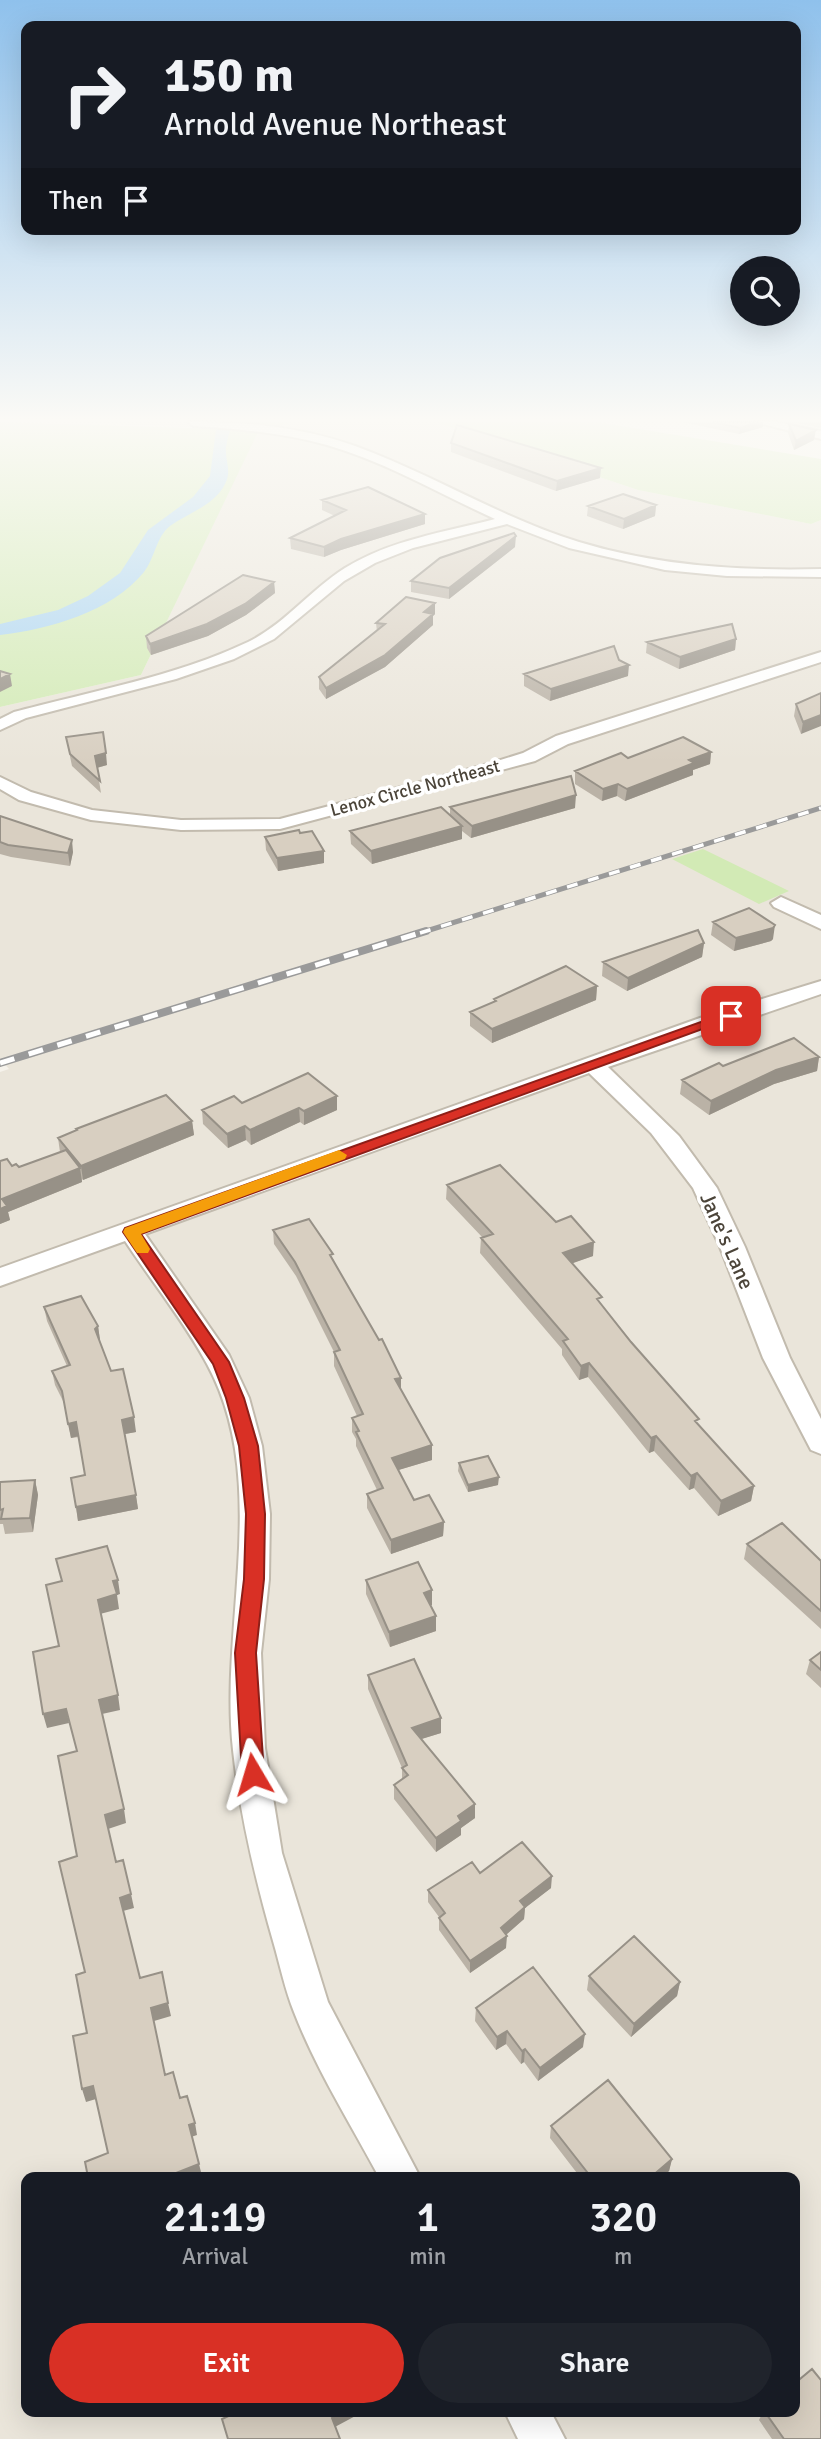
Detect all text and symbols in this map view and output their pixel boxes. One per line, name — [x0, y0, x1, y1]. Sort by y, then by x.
text: 150 m — [164, 45, 294, 105]
icon: right — [49, 49, 140, 140]
text: Arnold Avenue Northeast — [164, 105, 507, 144]
icon: arrive — [117, 182, 155, 220]
text: Then — [49, 185, 103, 217]
map controls — [730, 256, 800, 326]
button: search — [730, 256, 800, 326]
street label: Lenox Circle Northeast — [328, 755, 502, 821]
pin — [701, 986, 761, 1046]
icon: arrive — [712, 997, 750, 1035]
street label: Jane's Lane — [694, 1189, 760, 1293]
position arrow — [216, 1737, 290, 1811]
text: 21:19 — [164, 2192, 266, 2243]
text: 1 — [416, 2192, 439, 2243]
text: 320 — [589, 2192, 657, 2243]
text: Arrival — [182, 2242, 248, 2271]
text: min — [409, 2242, 446, 2271]
text: m — [614, 2242, 632, 2271]
button: Exit — [49, 2323, 404, 2403]
button: Share — [418, 2323, 772, 2403]

